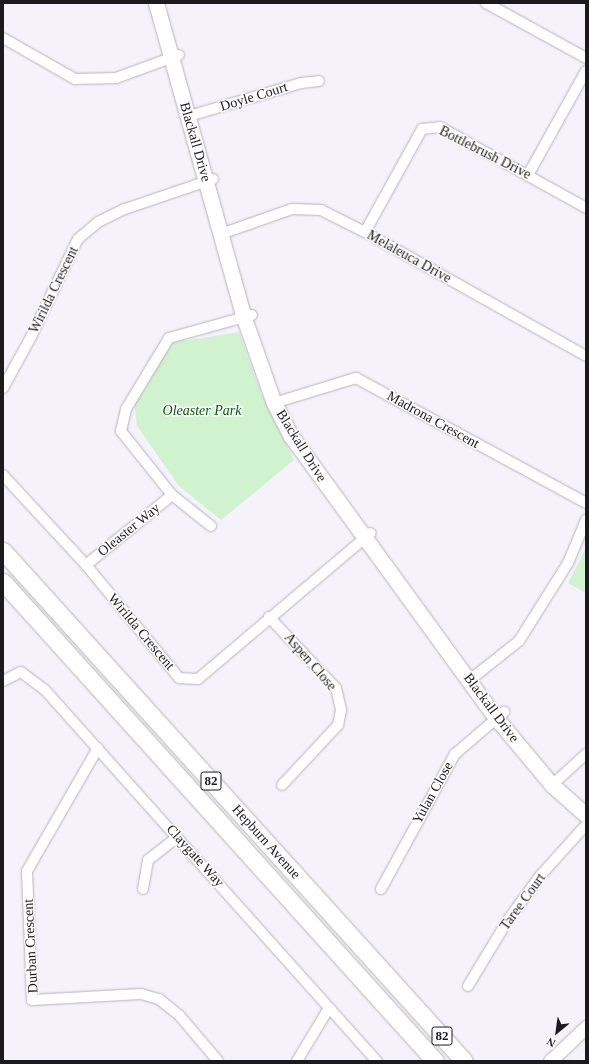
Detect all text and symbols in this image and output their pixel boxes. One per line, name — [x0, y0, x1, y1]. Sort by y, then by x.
street label: Doyle Court — [218, 79, 290, 115]
street label: Blackall Drive — [176, 100, 214, 184]
street label: Bottlebrush Drive — [436, 123, 534, 183]
street label: Melaleuca Drive — [364, 227, 454, 287]
street label: Wirilda Crescent — [26, 244, 82, 336]
street label: Madrona Crescent — [384, 388, 482, 452]
park label: Oleaster Park — [163, 403, 241, 419]
street label: Blackall Drive — [272, 407, 330, 485]
street label: Oleaster Way — [94, 500, 164, 560]
street label: Wirilda Crescent — [104, 590, 178, 674]
street label: Aspen Close — [280, 630, 340, 694]
street label: Blackall Drive — [460, 670, 522, 746]
street label: Yulan Close — [409, 759, 457, 827]
road number: 82 — [200, 770, 222, 792]
street label: Hepburn Avenue — [228, 801, 304, 883]
street label: Claygate Way — [162, 821, 228, 891]
street label: Taree Court — [497, 870, 549, 934]
street label: Durban Crescent — [20, 898, 42, 994]
north arrow — [537, 1012, 577, 1052]
road number: 82 — [431, 1025, 453, 1047]
text: N — [545, 1035, 558, 1050]

